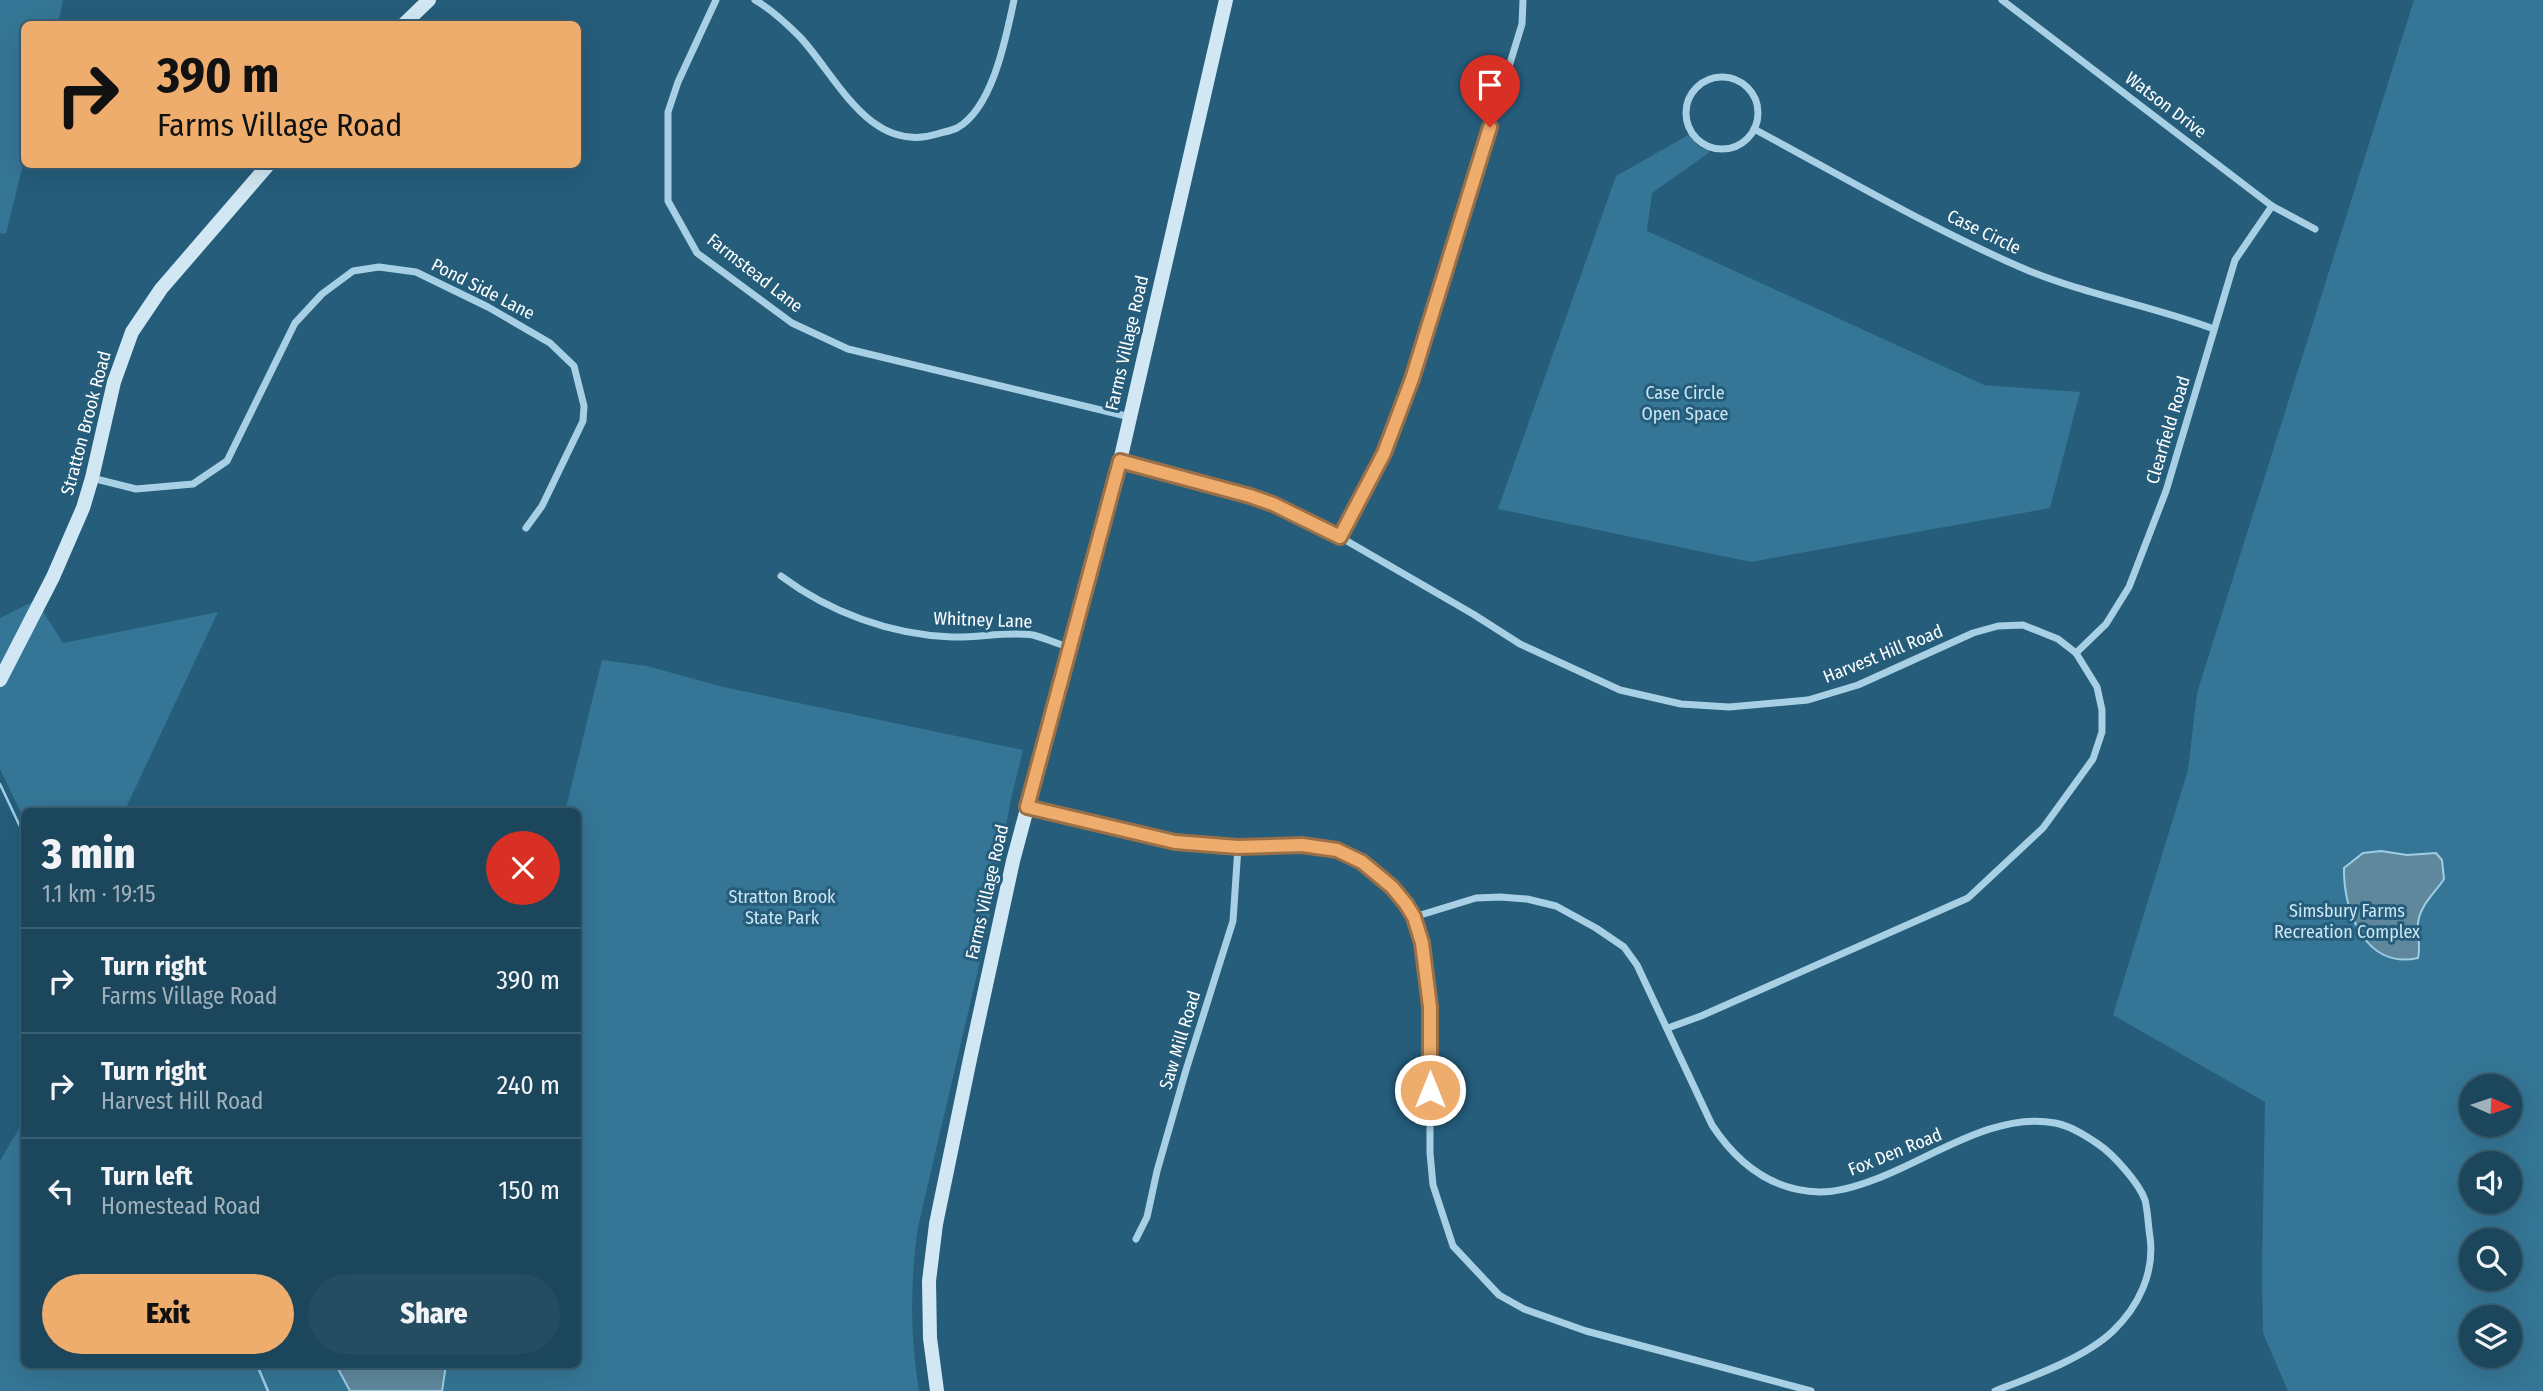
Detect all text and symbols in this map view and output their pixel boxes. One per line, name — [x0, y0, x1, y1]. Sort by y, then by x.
text: 390 m — [157, 46, 279, 105]
icon: right — [42, 49, 133, 140]
pin — [1460, 55, 1520, 127]
icon: arrive — [1471, 66, 1509, 104]
street label: Watson Drive — [2121, 67, 2211, 143]
text: Farms Village Road — [157, 106, 402, 144]
street label: Case Circle — [1944, 205, 2025, 259]
street label: Farmstead Lane — [703, 229, 807, 317]
street label: Pond Side Lane — [428, 254, 538, 324]
street label: Farms Village Road — [1101, 273, 1153, 413]
street label: Stratton Brook Road — [56, 348, 116, 498]
street label: Clearfield Road — [2141, 373, 2195, 487]
park label: Case Circle Open Space — [1642, 382, 1729, 425]
street label: Whitney Lane — [933, 607, 1033, 633]
street label: Harvest Hill Road — [1820, 620, 1946, 688]
street label: Farms Village Road — [961, 822, 1013, 962]
text: 3 min — [42, 829, 135, 879]
button: close — [486, 831, 560, 905]
text: 1.1 km · 19:15 — [42, 880, 156, 908]
park label: Stratton Brook State Park — [729, 886, 836, 929]
park label: Simsbury Farms Recreation Complex — [2274, 900, 2420, 943]
text: Turn right — [101, 951, 207, 982]
icon: right — [42, 962, 80, 1000]
text: 390 m — [496, 965, 560, 996]
text: Farms Village Road — [101, 982, 277, 1010]
street label: Saw Mill Road — [1155, 988, 1205, 1092]
position arrow — [1393, 1053, 1467, 1127]
text: Turn right — [101, 1056, 207, 1087]
icon: right — [42, 1067, 80, 1105]
text: 240 m — [497, 1070, 560, 1101]
north arrow — [2459, 1074, 2522, 1138]
map controls — [2459, 1074, 2522, 1368]
text: Harvest Hill Road — [101, 1087, 263, 1115]
street label: Fox Den Road — [1845, 1123, 1945, 1181]
button: sound — [2459, 1151, 2522, 1214]
text: Turn left — [101, 1161, 193, 1192]
icon: left — [42, 1172, 80, 1210]
text: 150 m — [498, 1175, 560, 1206]
text: Homestead Road — [101, 1192, 261, 1220]
button: search — [2459, 1228, 2522, 1291]
button: Exit — [42, 1274, 294, 1354]
button: Share — [308, 1274, 560, 1354]
button: layers — [2459, 1305, 2522, 1368]

